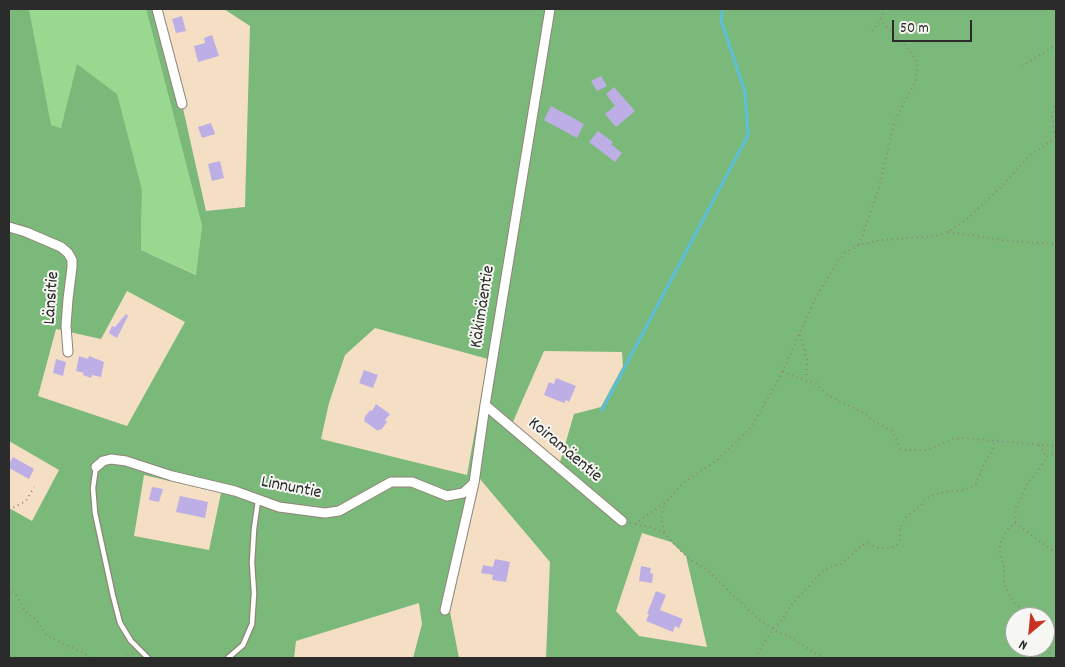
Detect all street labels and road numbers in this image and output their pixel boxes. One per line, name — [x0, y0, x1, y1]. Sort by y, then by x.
street label: Käkimäentie — [467, 264, 501, 350]
street label: Länsitie — [40, 271, 66, 325]
street label: Koiramäentie — [523, 414, 605, 488]
street label: Linnuntie — [259, 473, 323, 505]

